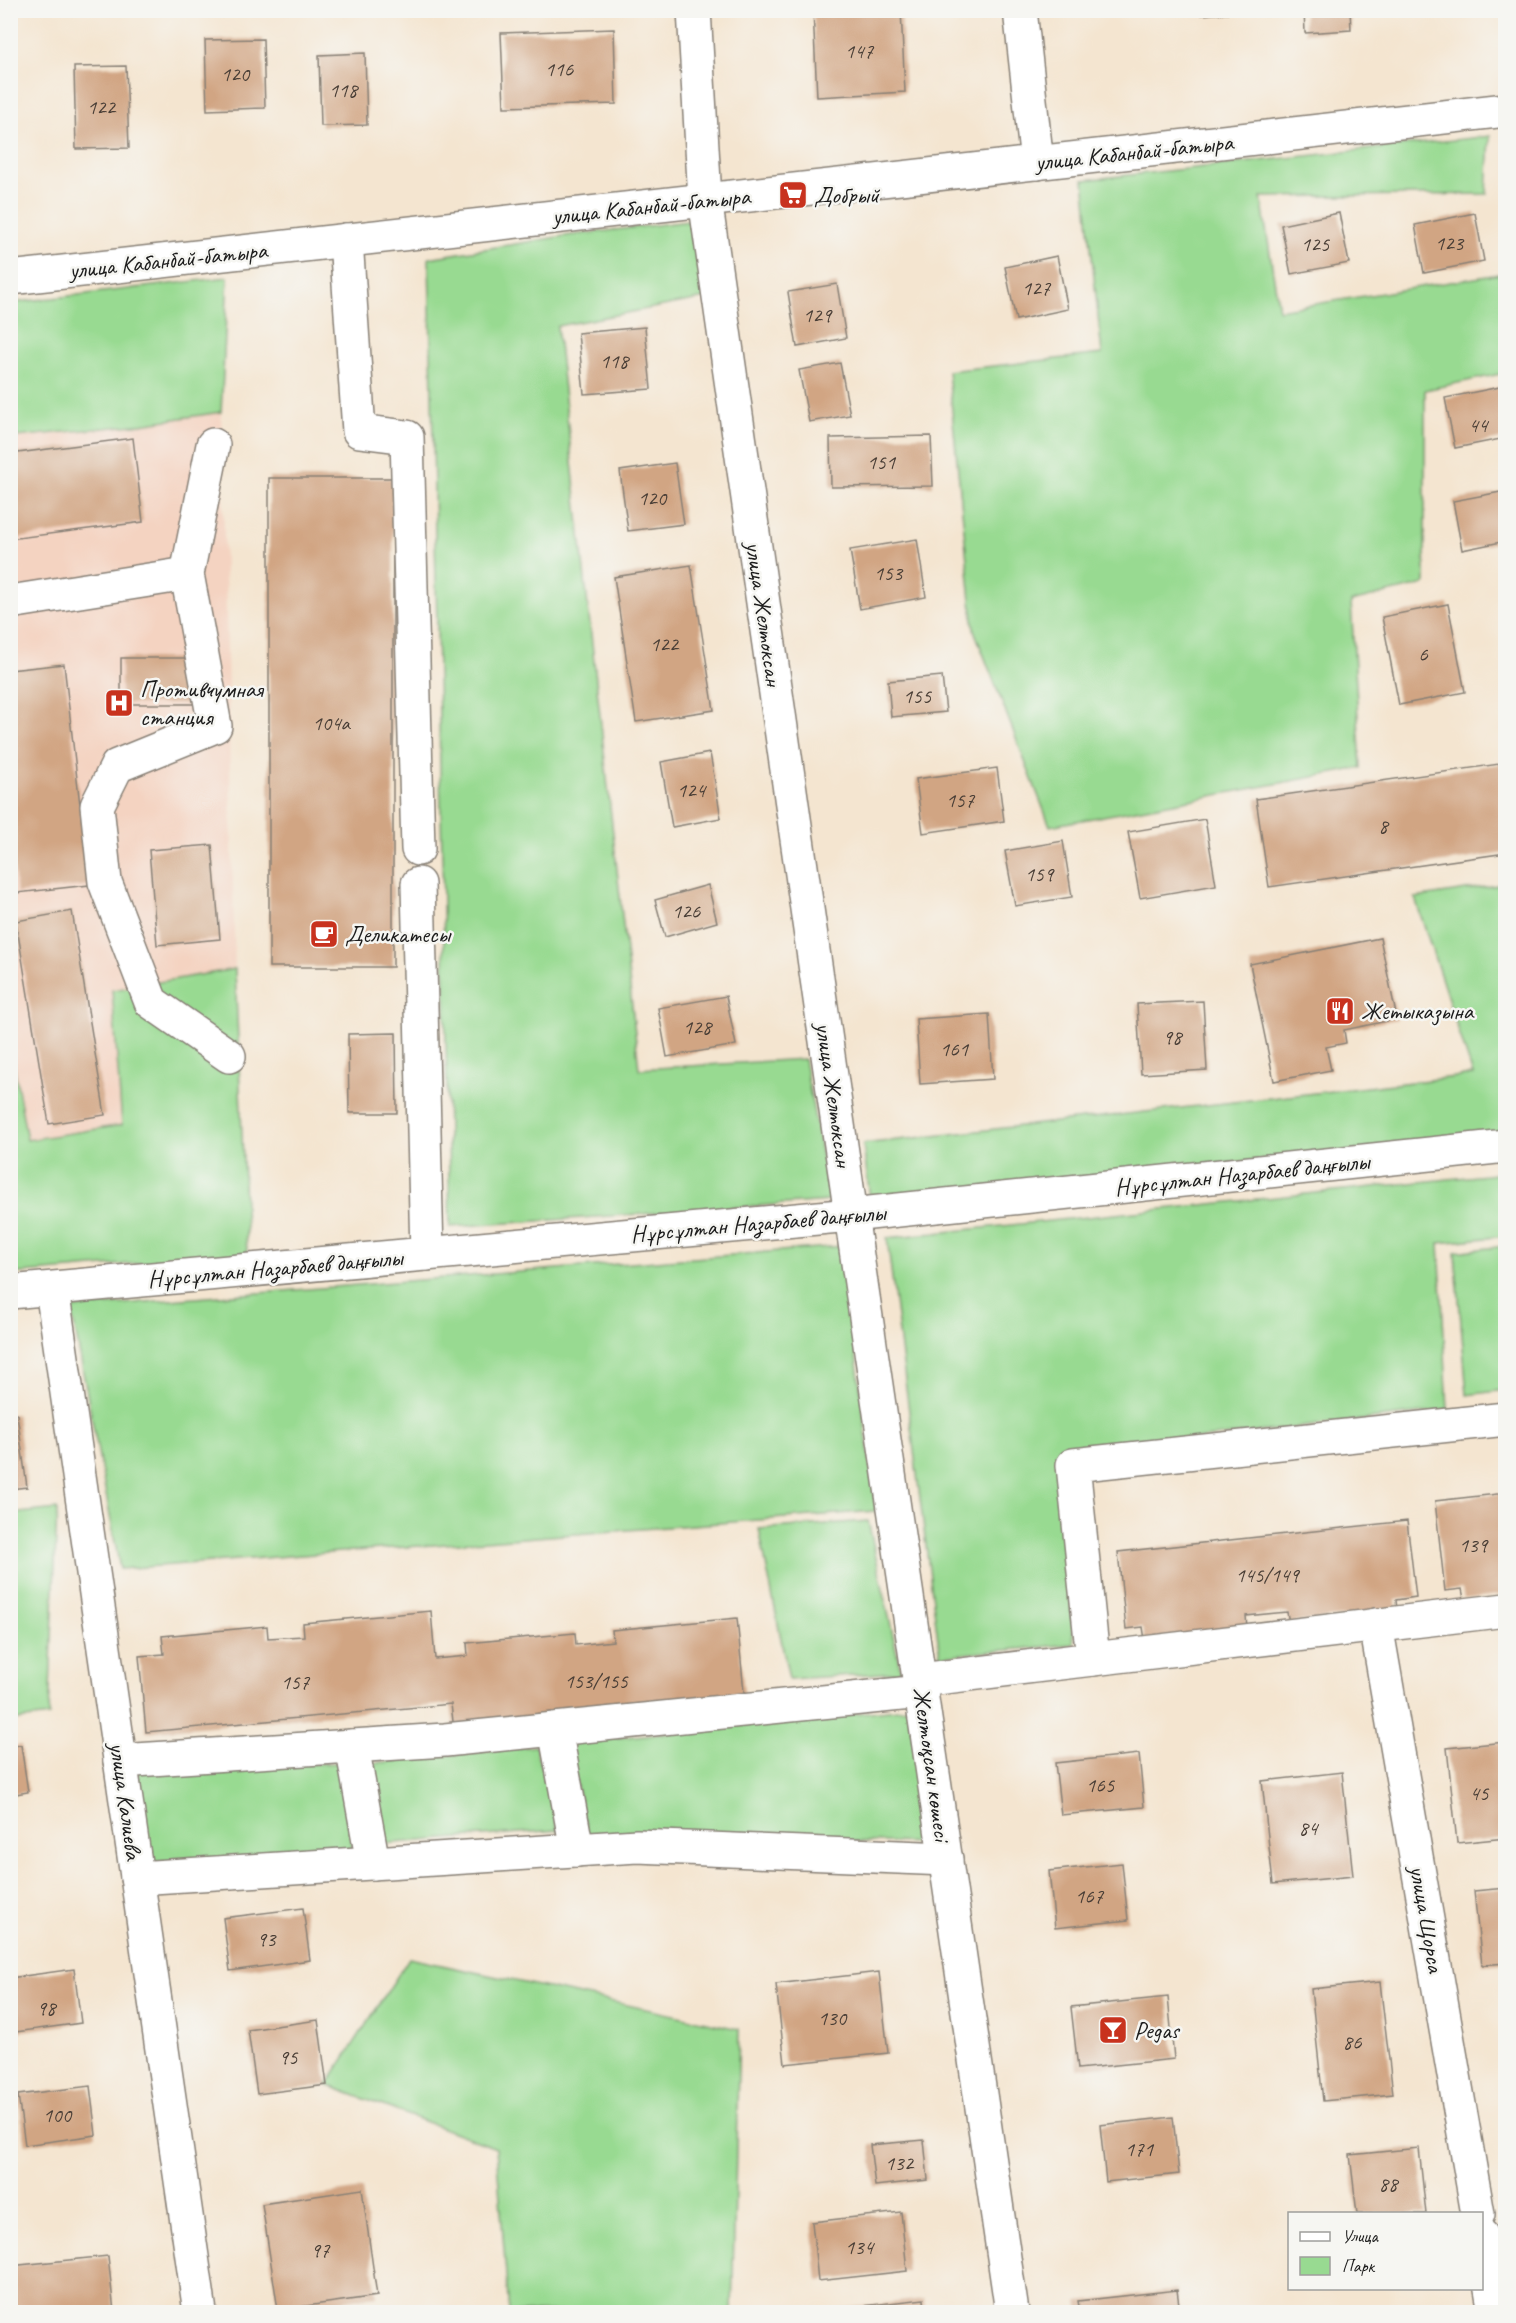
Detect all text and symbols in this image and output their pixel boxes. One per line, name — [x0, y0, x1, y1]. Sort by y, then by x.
house number: 147 — [845, 38, 875, 64]
house number: 116 — [545, 56, 574, 82]
house number: 120 — [221, 61, 251, 87]
house number: 118 — [329, 77, 360, 103]
house number: 122 — [87, 94, 117, 120]
street label: улица Кабанбай-батыра — [1032, 127, 1236, 178]
supermarket icon: Добрый — [777, 179, 809, 211]
place label: Добрый — [814, 180, 881, 210]
street label: улица Кабанбай-батыра — [549, 181, 753, 232]
house number: 123 — [1435, 230, 1465, 256]
house number: 125 — [1301, 231, 1331, 257]
street label: улица Кабанбай-батыра — [66, 235, 270, 286]
house number: 127 — [1022, 275, 1052, 301]
house number: 129 — [803, 302, 833, 328]
house number: 118 — [600, 348, 631, 374]
house number: 44 — [1469, 412, 1490, 438]
house number: 151 — [867, 449, 897, 475]
house number: 120 — [638, 485, 668, 511]
street label: улица Желтоксан — [739, 538, 789, 690]
house number: 153 — [874, 560, 904, 586]
house number: 122 — [650, 631, 680, 657]
house number: 6 — [1418, 641, 1428, 667]
place label: Противчумная станция — [140, 674, 264, 732]
house number: 155 — [903, 683, 933, 709]
hospital icon: Противчумная станция — [103, 687, 135, 719]
house number: 104а — [312, 710, 352, 736]
house number: 124 — [677, 777, 708, 803]
house number: 157 — [946, 787, 976, 813]
house number: 8 — [1378, 813, 1390, 839]
house number: 159 — [1025, 861, 1055, 887]
house number: 126 — [672, 898, 701, 924]
cafe icon: Деликатесы — [308, 918, 340, 950]
place label: Деликатесы — [345, 919, 452, 949]
restaurant icon: Жетыказына — [1324, 995, 1356, 1027]
place label: Жетыказына — [1361, 996, 1475, 1026]
house number: 128 — [683, 1014, 714, 1040]
street label: улица Желтоксан — [809, 1019, 859, 1171]
house number: 98 — [1163, 1024, 1184, 1050]
house number: 161 — [940, 1036, 970, 1062]
street label: Нұрсұлтан Назарбаев даңғылы — [1113, 1145, 1373, 1203]
street label: Нұрсұлтан Назарбаев даңғылы — [629, 1197, 889, 1250]
street label: Нұрсұлтан Назарбаев даңғылы — [146, 1242, 406, 1295]
house number: 139 — [1459, 1532, 1489, 1558]
house number: 145/149 — [1235, 1562, 1300, 1588]
house number: 153/155 — [564, 1668, 629, 1694]
house number: 157 — [281, 1669, 311, 1695]
street label: Желтоқсан көшесі — [906, 1685, 958, 1845]
street label: улица Калиева — [103, 1738, 149, 1863]
house number: 165 — [1086, 1772, 1116, 1798]
house number: 45 — [1470, 1780, 1490, 1806]
house number: 84 — [1299, 1815, 1320, 1841]
street label: улица Щорса — [1403, 1861, 1451, 1976]
house number: 167 — [1075, 1883, 1105, 1909]
house number: 93 — [257, 1926, 277, 1952]
house number: 98 — [37, 1995, 58, 2021]
house number: 130 — [818, 2005, 848, 2031]
bar icon: Pegas — [1097, 2014, 1129, 2046]
place label: Pegas — [1134, 2015, 1181, 2045]
house number: 86 — [1343, 2029, 1362, 2055]
house number: 95 — [279, 2044, 299, 2070]
house number: 100 — [43, 2102, 73, 2128]
house number: 171 — [1125, 2136, 1155, 2162]
house number: 132 — [885, 2150, 915, 2176]
house number: 88 — [1379, 2171, 1400, 2197]
legend — [1288, 2212, 1483, 2290]
text: Улица — [1342, 2225, 1379, 2247]
house number: 134 — [845, 2234, 876, 2260]
house number: 97 — [311, 2237, 331, 2263]
text: Парк — [1342, 2255, 1376, 2277]

